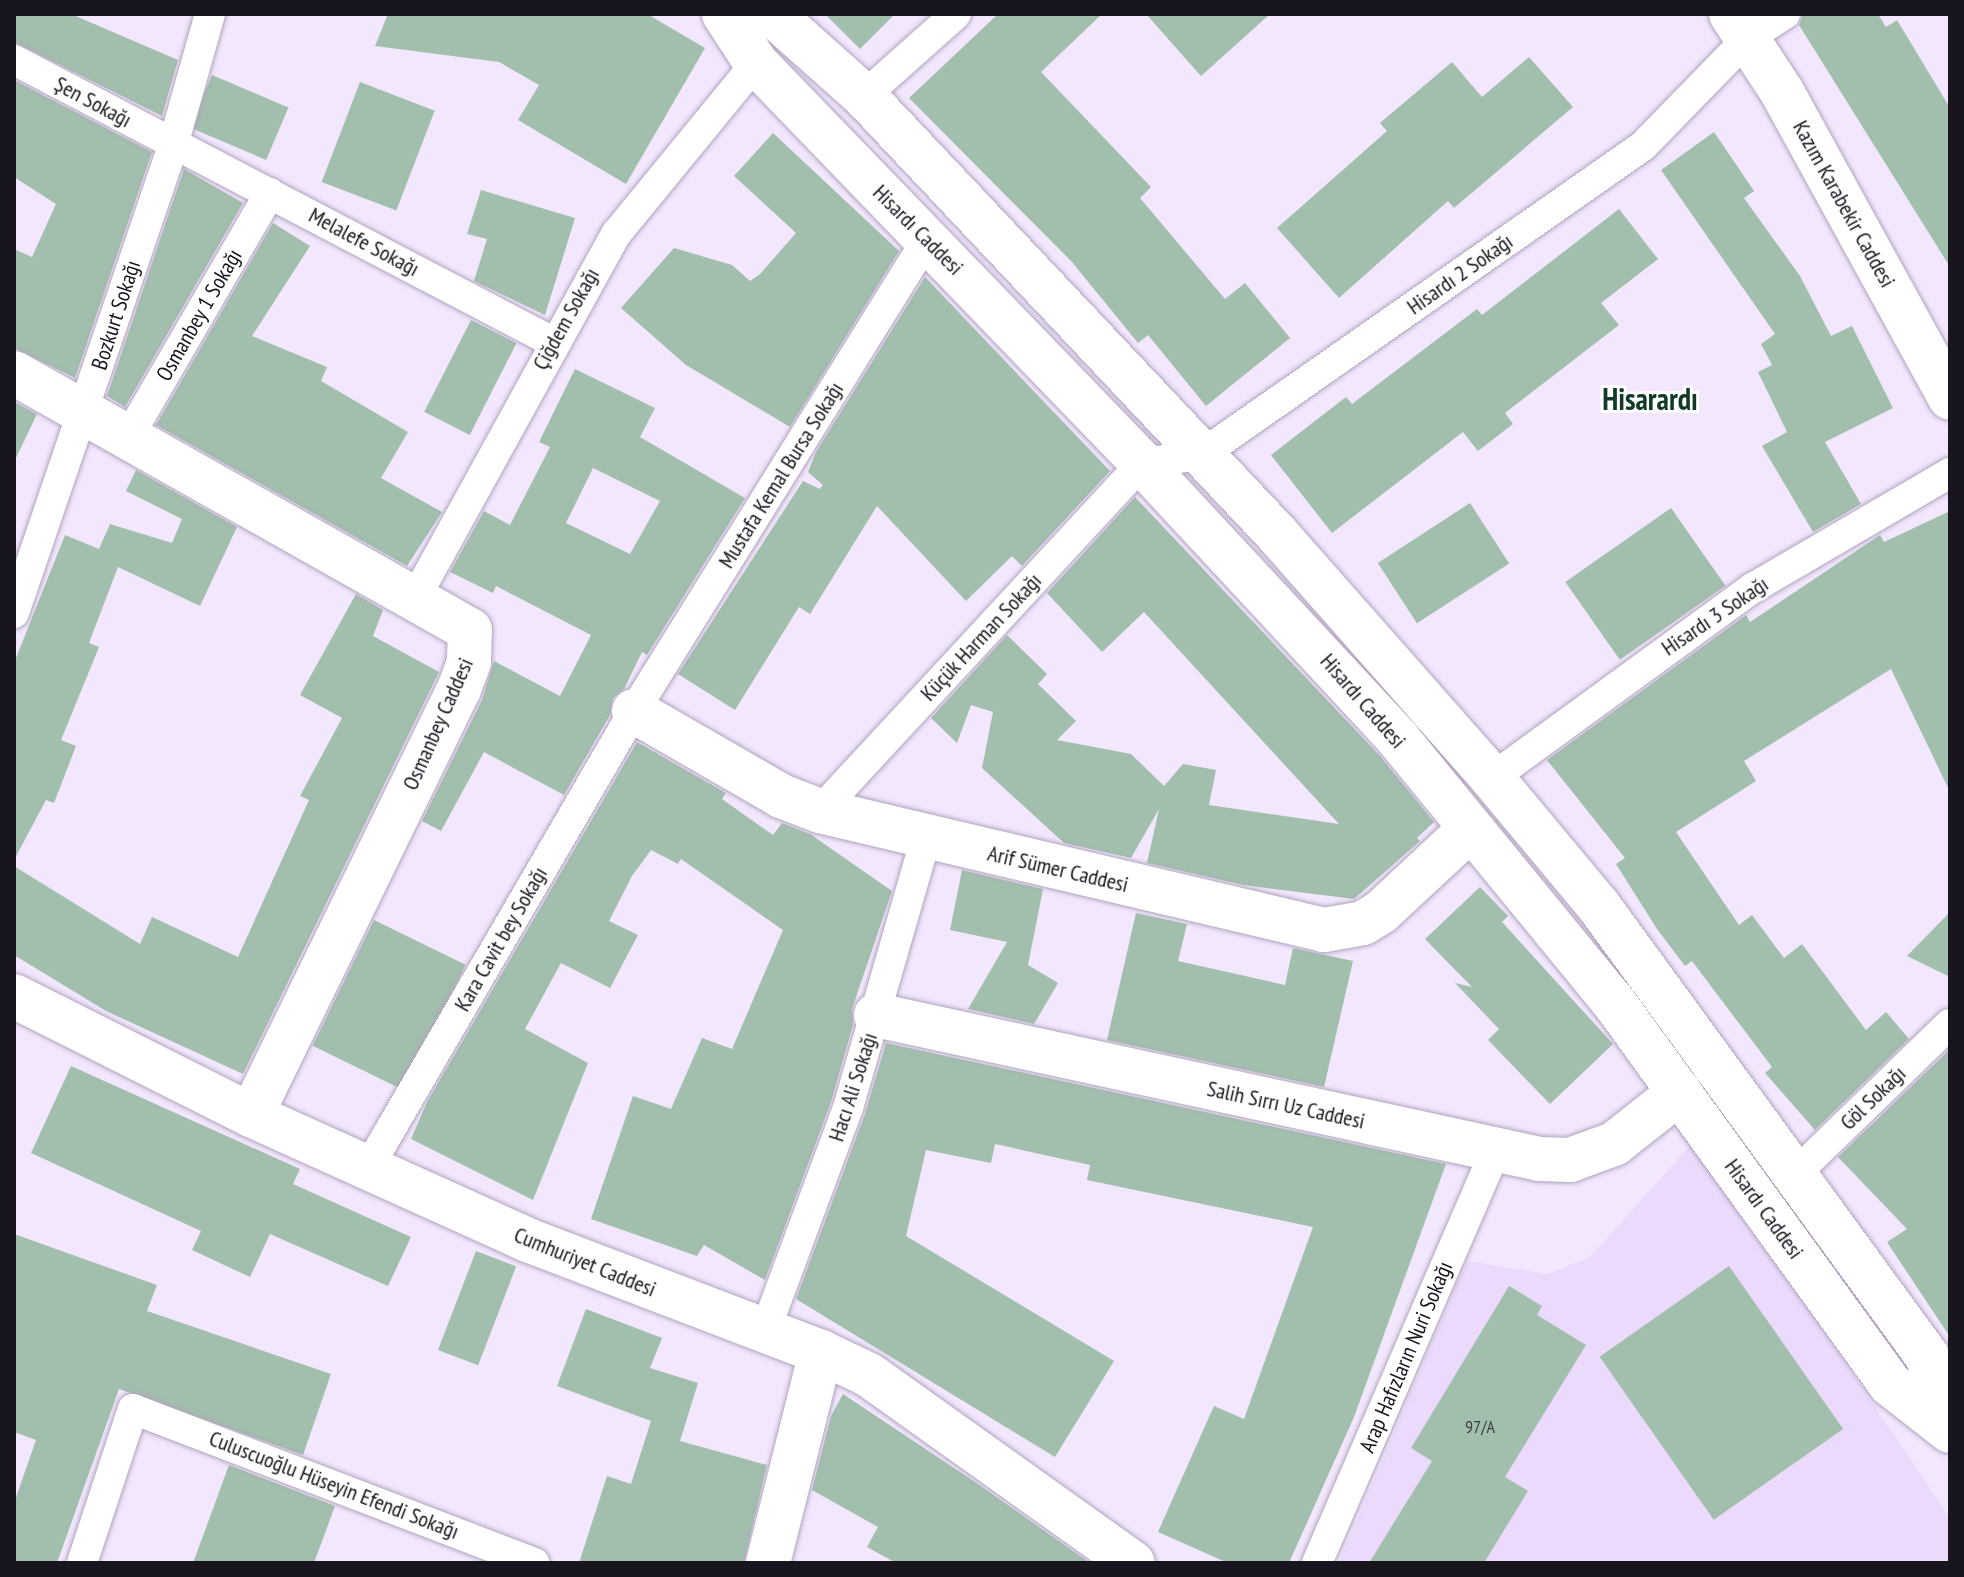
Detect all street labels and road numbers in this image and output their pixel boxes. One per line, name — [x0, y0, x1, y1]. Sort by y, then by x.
street label: Şen Sokağı — [50, 71, 136, 133]
street label: Kazım Karabekir Caddesi — [1787, 116, 1901, 292]
street label: Hisardı Caddesi — [867, 179, 969, 281]
street label: Melalefe Sokağı — [304, 202, 424, 282]
street label: Hisardı 2 Sokağı — [1402, 228, 1518, 320]
street label: Osmanbey 1 Sokağı — [150, 244, 248, 386]
street label: Bozkurt Sokağı — [86, 257, 146, 373]
street label: Çiğdem Sokağı — [527, 263, 605, 375]
street label: Mustafa Kemal Bursa Sokağı — [713, 377, 849, 573]
street label: Küçük Harman Sokağı — [915, 567, 1047, 707]
street label: Hisardı 3 Sokağı — [1657, 571, 1773, 661]
street label: Hisardı Caddesi — [1315, 648, 1411, 754]
street label: Osmanbey Caddesi — [397, 654, 479, 794]
street label: Arif Sümer Caddesi — [985, 840, 1131, 898]
street label: Kara Cavit bey Sokağı — [449, 862, 553, 1016]
street label: Hacı Ali Sokağı — [823, 1029, 883, 1145]
street label: Göl Sokağı — [1835, 1060, 1911, 1136]
street label: Salih Sırrı Uz Caddesi — [1204, 1075, 1368, 1135]
street label: Hisardı Caddesi — [1719, 1154, 1809, 1264]
street label: Cumhuriyet Caddesi — [510, 1222, 660, 1302]
street label: Arap Hafızların Nuri Sokağı — [1354, 1258, 1458, 1456]
street label: Culuscuoğlu Hüseyin Efendi Sokağı — [205, 1425, 463, 1545]

